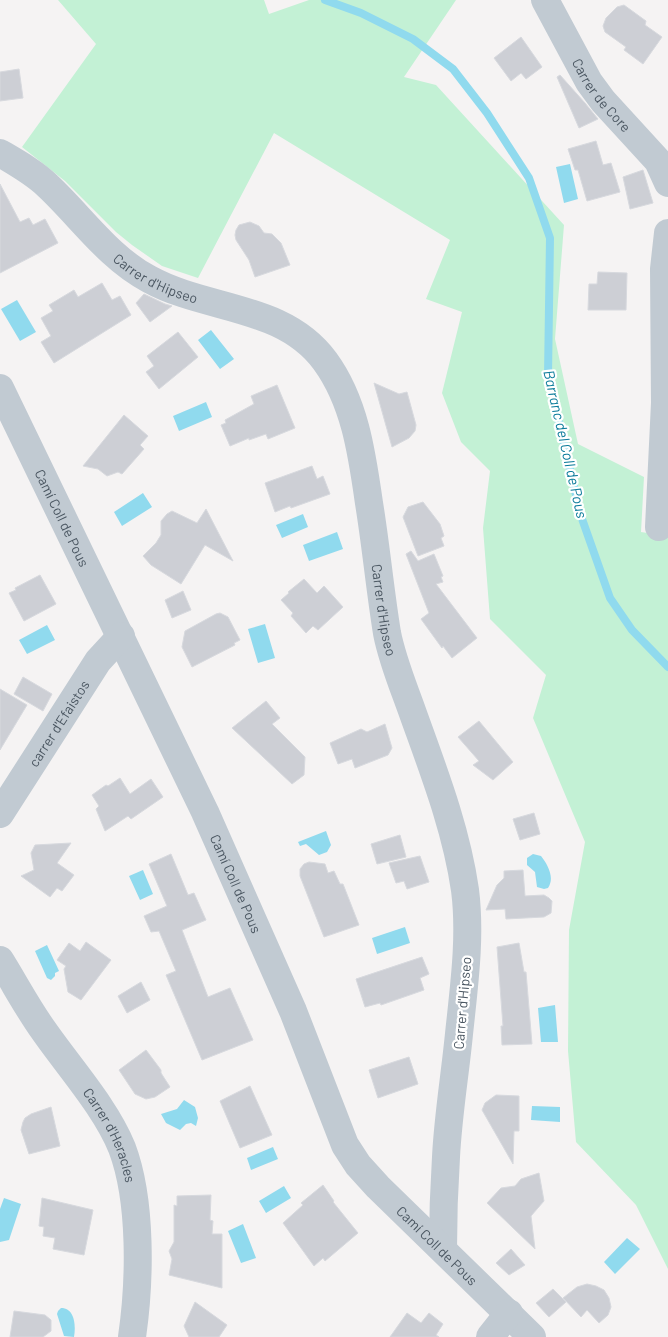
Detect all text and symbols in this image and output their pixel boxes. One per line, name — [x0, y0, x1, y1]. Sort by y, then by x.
street label: Carrer de Core — [569, 55, 635, 135]
street label: Carrer d'Hipseo — [110, 249, 200, 306]
water label: Barranc del Coll de Pous — [540, 368, 592, 520]
street label: Camí Coll de Pous — [32, 466, 94, 569]
street label: Carrer d'Hipseo — [369, 563, 401, 658]
street label: carrer d'Efaistos — [24, 676, 92, 770]
street label: Camí Coll de Pous — [207, 831, 266, 936]
street label: Carrer d'Hipseo — [449, 956, 475, 1050]
street label: Carrer d'Heracles — [80, 1084, 140, 1184]
street label: Camí Coll de Pous — [394, 1202, 482, 1288]

